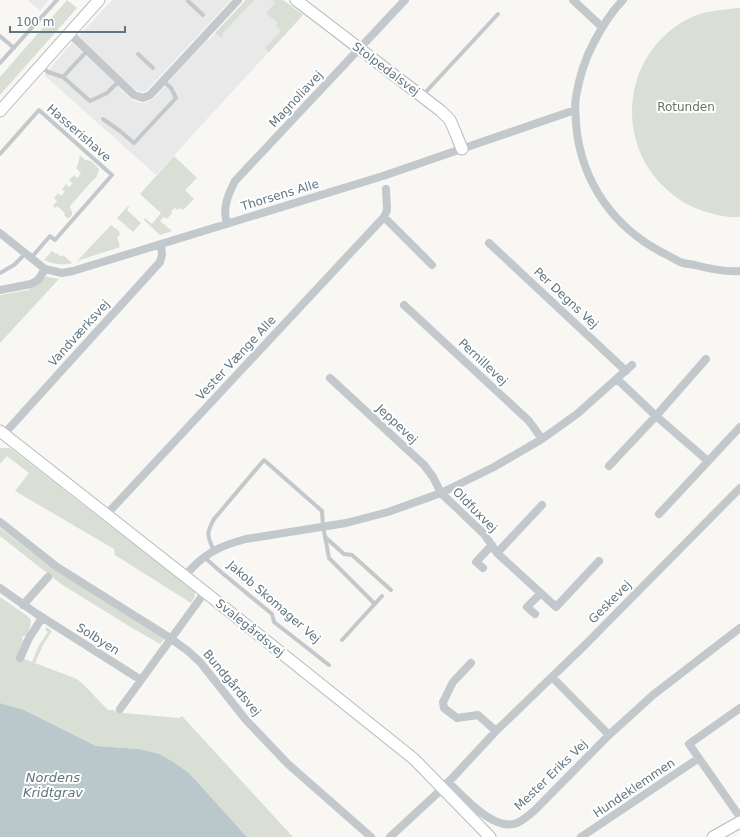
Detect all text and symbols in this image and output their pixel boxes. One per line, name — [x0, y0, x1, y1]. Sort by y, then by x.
scale bar — [10, 8, 125, 34]
text: 100 m — [16, 15, 54, 29]
street label: Stolpedalsvej — [350, 39, 422, 99]
street label: Magnoliavej — [266, 68, 326, 130]
park label: Rotunden — [657, 100, 715, 114]
street label: Hasserishave — [44, 101, 114, 165]
street label: Thorsens Alle — [238, 176, 321, 214]
street label: Per Degns Vej — [531, 265, 601, 331]
street label: Vandværksvej — [45, 297, 113, 369]
street label: Vester Vænge Alle — [193, 313, 279, 403]
street label: Pernillevej — [456, 336, 510, 388]
street label: Jeppevej — [373, 401, 421, 447]
street label: Oldfuxvej — [450, 485, 500, 535]
street label: Jakob Skomager Vej — [224, 557, 323, 646]
street label: Geskevej — [586, 578, 634, 626]
street label: Svalegårdsvej — [213, 596, 287, 660]
street label: Solbyen — [74, 620, 122, 658]
street label: Bundgårdsvej — [200, 647, 264, 719]
street label: Mester Eriks Vej — [512, 737, 590, 813]
street label: Hundeklemmen — [591, 756, 677, 820]
water label: Nordens Kridtgrav — [23, 770, 83, 800]

